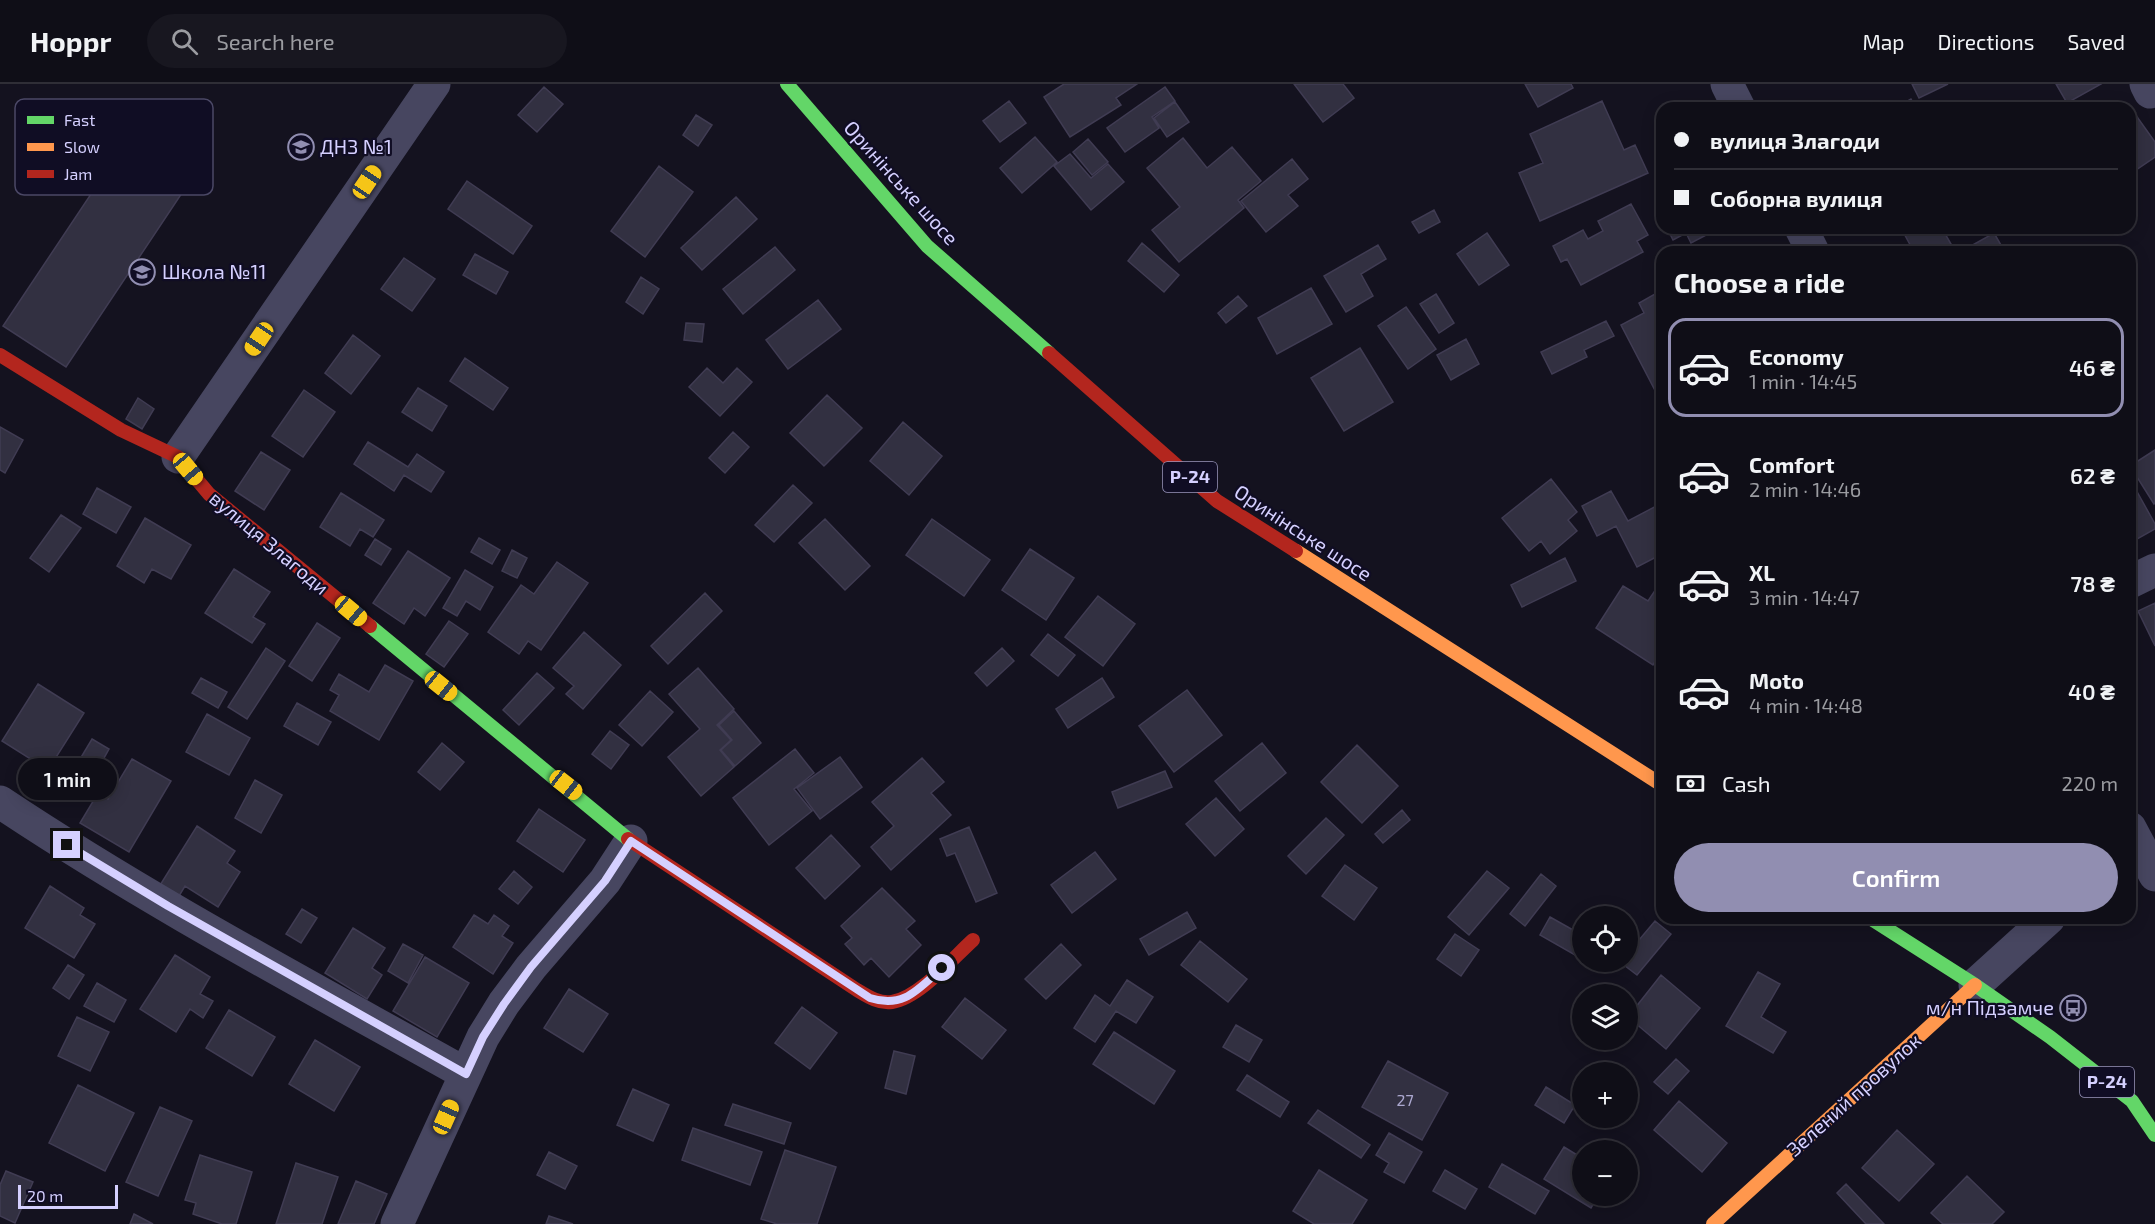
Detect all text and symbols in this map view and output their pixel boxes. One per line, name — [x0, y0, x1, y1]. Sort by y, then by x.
search box — [147, 14, 567, 68]
text: Hoppr — [30, 24, 111, 58]
icon: search — [168, 25, 201, 58]
text: Search here — [216, 28, 335, 54]
text: Map — [1862, 29, 1905, 54]
text: Directions — [1938, 29, 2034, 54]
text: Saved — [2067, 29, 2125, 54]
legend — [15, 99, 213, 195]
text: Fast — [64, 110, 95, 129]
street label: Оринінське шосе — [840, 115, 964, 249]
text: вулиця Злагоди — [1710, 127, 1880, 153]
school or university icon: ДНЗ №1 — [286, 132, 316, 162]
place label: ДНЗ №1 — [320, 134, 392, 158]
text: Slow — [64, 137, 100, 156]
car — [349, 162, 385, 202]
text: Jam — [64, 164, 92, 183]
text: Соборна вулиця — [1710, 185, 1883, 211]
school or university icon: Школа №11 — [127, 257, 157, 287]
place label: Школа №11 — [162, 259, 267, 283]
text: Choose a ride — [1674, 266, 1845, 298]
car — [241, 319, 277, 359]
icon: car — [1677, 341, 1731, 395]
text: Economy — [1749, 343, 1844, 369]
text: 46 ₴ — [2069, 354, 2115, 380]
text: 1 min · 14:45 — [1749, 369, 1857, 393]
car — [170, 449, 206, 489]
icon: car — [1677, 449, 1731, 503]
text: Comfort — [1749, 451, 1834, 477]
road number: Р-24 — [1163, 462, 1217, 492]
text: 62 ₴ — [2070, 462, 2115, 488]
text: 2 min · 14:46 — [1749, 477, 1861, 501]
street label: Оринінське шосе — [1230, 479, 1377, 586]
street label: вулиця Злагоди — [205, 485, 334, 600]
icon: car — [1677, 557, 1731, 611]
text: XL — [1749, 559, 1775, 585]
text: 78 ₴ — [2070, 570, 2115, 596]
text: 3 min · 14:47 — [1749, 585, 1860, 609]
car — [331, 593, 371, 629]
icon: car — [1677, 665, 1731, 719]
text: Moto — [1749, 667, 1804, 693]
car — [421, 668, 461, 704]
text: 40 ₴ — [2068, 678, 2115, 704]
text: 4 min · 14:48 — [1749, 693, 1863, 717]
callout: 1 min — [17, 758, 116, 800]
text: 1 min — [44, 767, 91, 791]
car — [546, 767, 586, 803]
icon: cash — [1674, 767, 1707, 800]
text: Cash — [1722, 770, 1771, 796]
text: 220 m — [2061, 771, 2118, 795]
route end — [53, 831, 80, 858]
button: Confirm — [1674, 843, 2118, 912]
map controls — [1572, 906, 1638, 1206]
button: locate — [1572, 906, 1638, 972]
route start — [928, 954, 955, 981]
button: layers — [1572, 984, 1638, 1050]
bus stop icon: м/н Підзамче — [2058, 993, 2088, 1023]
place label: м/н Підзамче — [1926, 995, 2054, 1019]
street label: Зелений провулок — [1781, 1028, 1926, 1162]
button: + — [1572, 1062, 1638, 1128]
road number: Р-24 — [2080, 1067, 2134, 1097]
house number: 27 — [1396, 1090, 1414, 1109]
car — [430, 1097, 462, 1137]
button: − — [1572, 1140, 1638, 1206]
scale bar — [18, 1182, 118, 1210]
text: 20 m — [27, 1186, 63, 1205]

